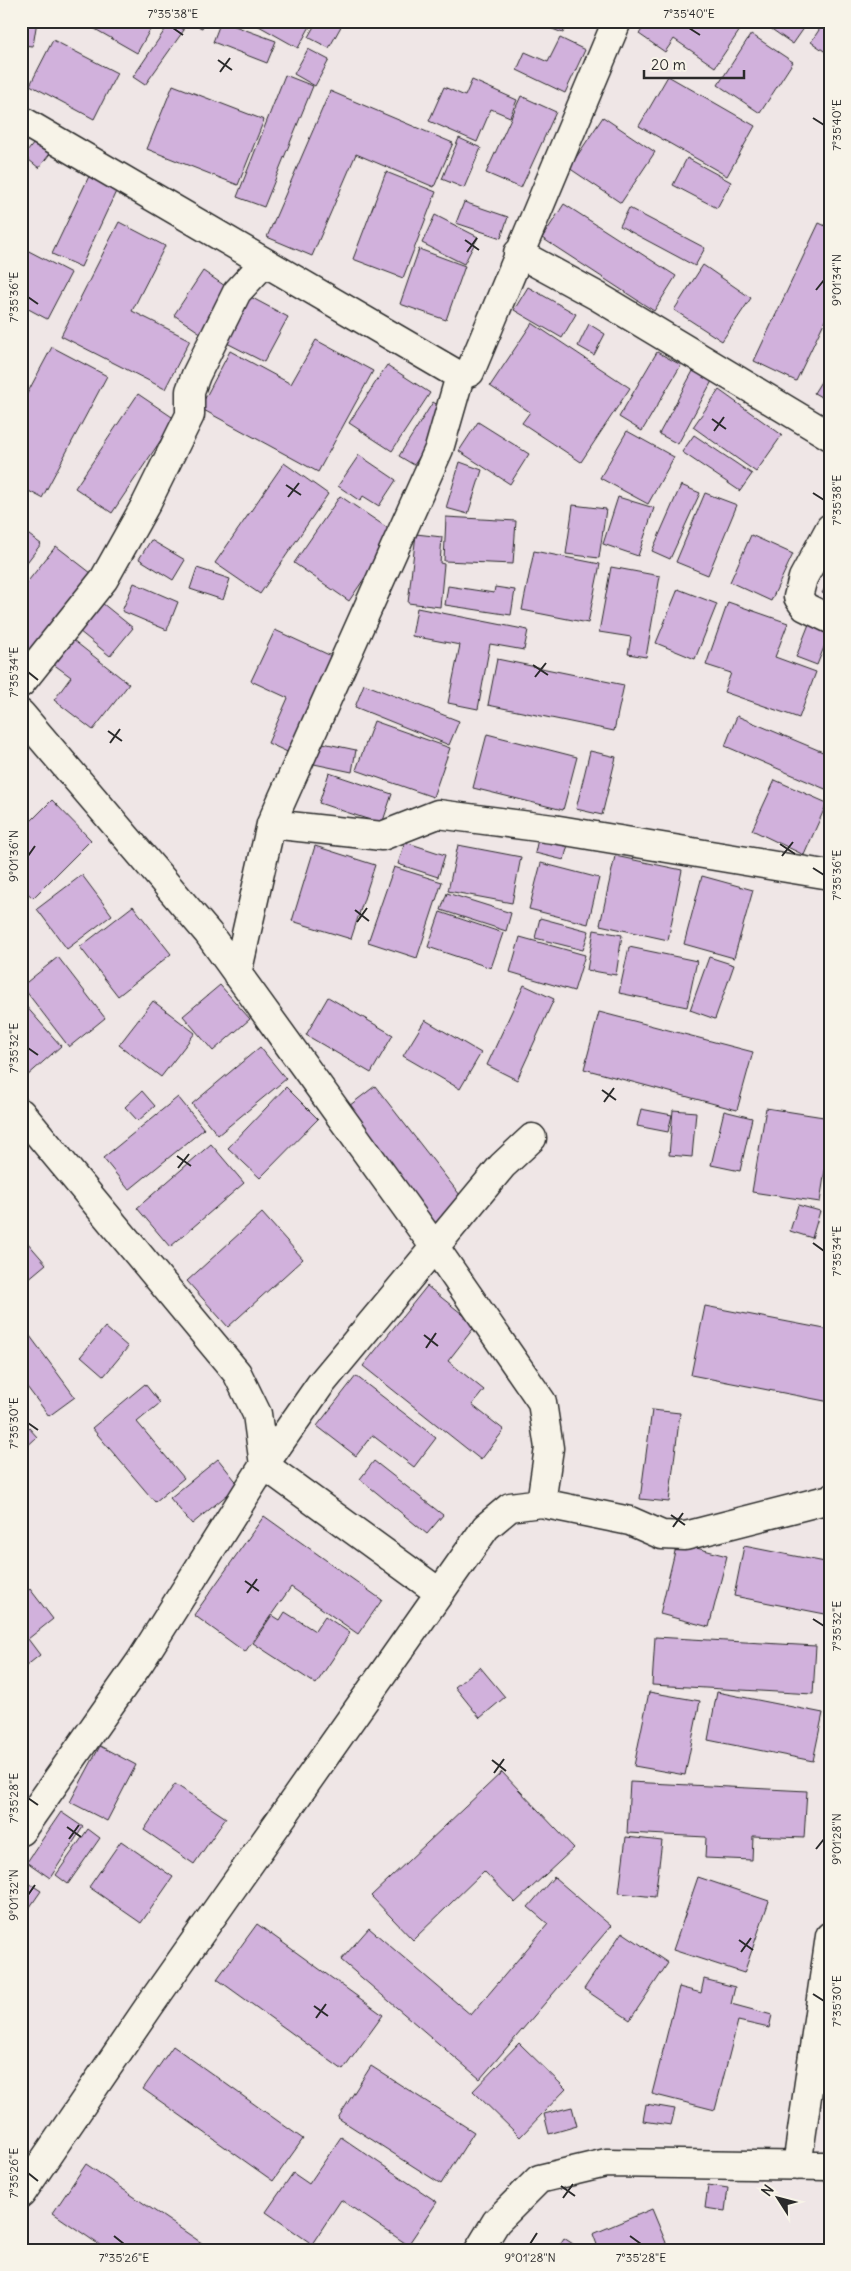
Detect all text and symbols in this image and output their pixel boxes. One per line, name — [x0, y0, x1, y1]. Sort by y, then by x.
text: 7°35'38"E — [148, 6, 198, 21]
text: 7°35'40"E — [663, 6, 715, 21]
scale bar — [644, 48, 744, 80]
text: 20 m — [651, 55, 686, 74]
text: 7°35'40"E — [829, 99, 844, 151]
text: 9°01'34"N — [829, 254, 844, 306]
text: 7°35'36"E — [6, 272, 21, 322]
text: 7°35'38"E — [829, 475, 844, 525]
text: 7°35'34"E — [6, 647, 21, 697]
text: 9°01'36"N — [6, 830, 21, 882]
text: 7°35'36"E — [829, 850, 844, 900]
text: 7°35'32"E — [6, 1023, 21, 1073]
text: 7°35'34"E — [829, 1226, 844, 1276]
text: 7°35'30"E — [6, 1397, 21, 1449]
text: 7°35'32"E — [829, 1601, 844, 1651]
text: 7°35'28"E — [6, 1773, 21, 1823]
text: 9°01'28"N — [829, 1813, 844, 1865]
text: 9°01'32"N — [6, 1869, 21, 1921]
text: 7°35'30"E — [829, 1975, 844, 2027]
text: 7°35'26"E — [6, 2148, 21, 2198]
north arrow — [754, 2174, 804, 2224]
text: N — [757, 2181, 778, 2200]
text: 7°35'26"E — [99, 2250, 149, 2265]
text: 9°01'28"N — [504, 2250, 556, 2265]
text: 7°35'28"E — [616, 2250, 666, 2265]

